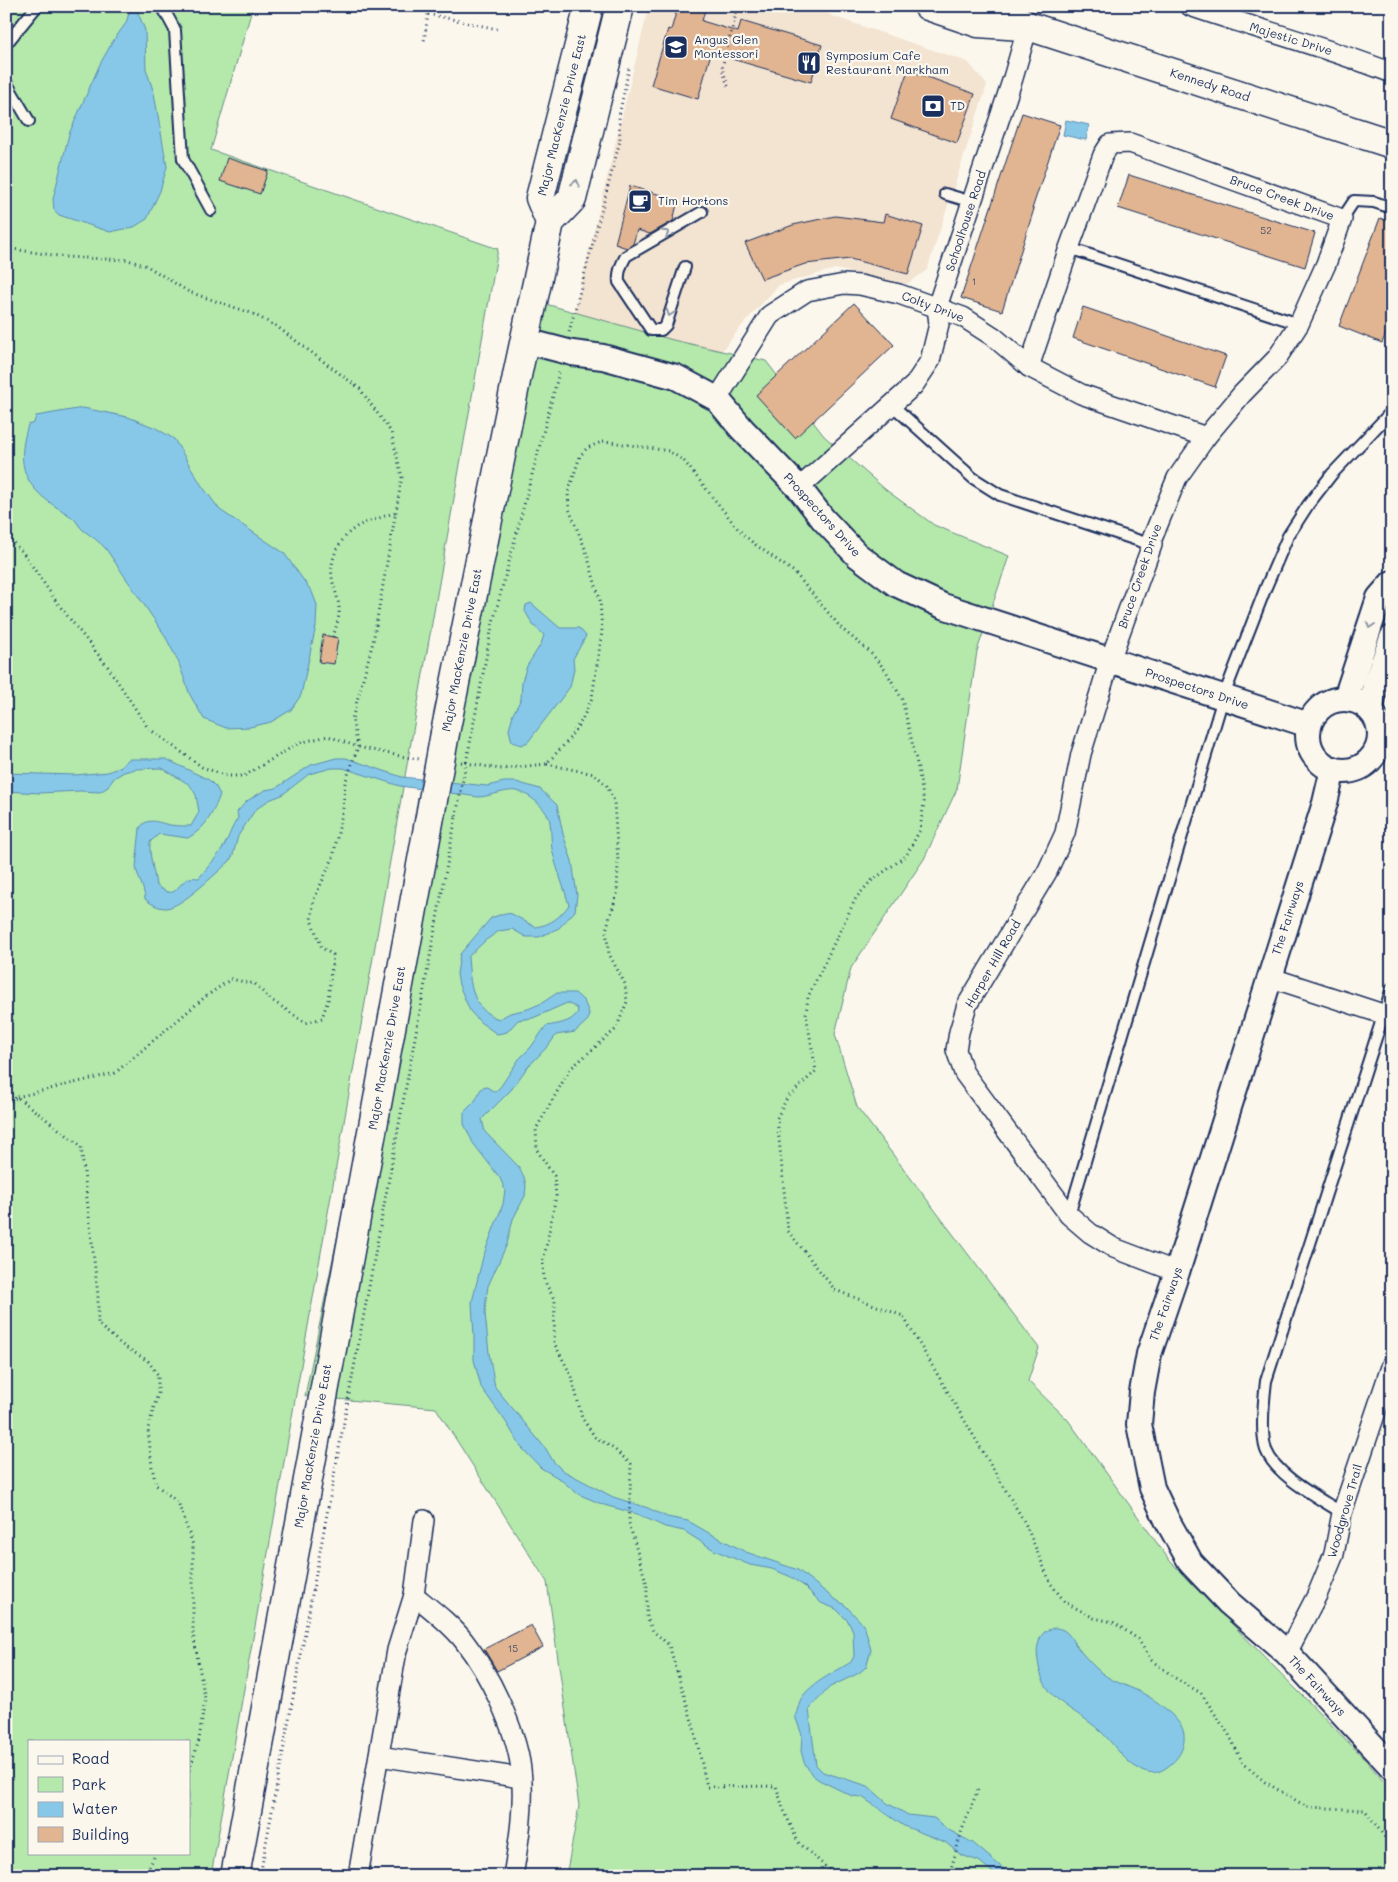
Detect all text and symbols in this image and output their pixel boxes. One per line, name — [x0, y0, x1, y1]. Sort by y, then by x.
street label: Majestic Drive — [1248, 18, 1335, 58]
place label: Angus Glen Montessori — [694, 31, 759, 61]
street label: Major MacKenzie Drive East — [533, 32, 589, 197]
school or university icon: Angus Glen Montessori — [663, 34, 689, 60]
place label: Symposium Cafe Restaurant Markham — [826, 47, 949, 77]
restaurant icon: Symposium Cafe Restaurant Markham — [796, 50, 822, 76]
street label: Kennedy Road — [1168, 64, 1253, 105]
bank icon: TD — [920, 93, 946, 119]
place label: TD — [950, 97, 965, 113]
street label: Schoolhouse Road — [941, 168, 989, 273]
street label: Bruce Creek Drive — [1228, 171, 1337, 223]
one-way arrow — [570, 178, 581, 187]
cafe icon: Tim Hortons — [627, 188, 653, 214]
place label: Tim Hortons — [658, 192, 729, 208]
house number: 52 — [1260, 223, 1272, 237]
one-way arrow — [661, 229, 670, 239]
house number: 1 — [972, 274, 976, 288]
street label: Colty Drive — [900, 287, 967, 325]
one-way arrow — [666, 308, 676, 317]
street label: Prospectors Drive — [781, 469, 865, 560]
street label: Bruce Creek Drive — [1114, 521, 1164, 630]
street label: Major MacKenzie Drive East — [437, 567, 485, 733]
one-way arrow — [1365, 621, 1375, 629]
street label: Prospectors Drive — [1143, 664, 1251, 712]
street label: The Fairways — [1267, 878, 1307, 957]
street label: Harper Hill Road — [961, 916, 1024, 1010]
street label: Major MacKenzie Drive East — [364, 965, 408, 1131]
street label: The Fairways — [1145, 1264, 1185, 1343]
street label: Major MacKenzie Drive East — [290, 1363, 334, 1529]
street label: Woodgrove Trail — [1323, 1462, 1365, 1560]
house number: 15 — [508, 1641, 518, 1655]
street label: The Fairways — [1285, 1652, 1350, 1719]
legend — [28, 1740, 190, 1854]
text: Road — [72, 1748, 109, 1768]
text: Park — [72, 1774, 106, 1794]
text: Water — [72, 1798, 118, 1818]
text: Building — [72, 1824, 129, 1844]

